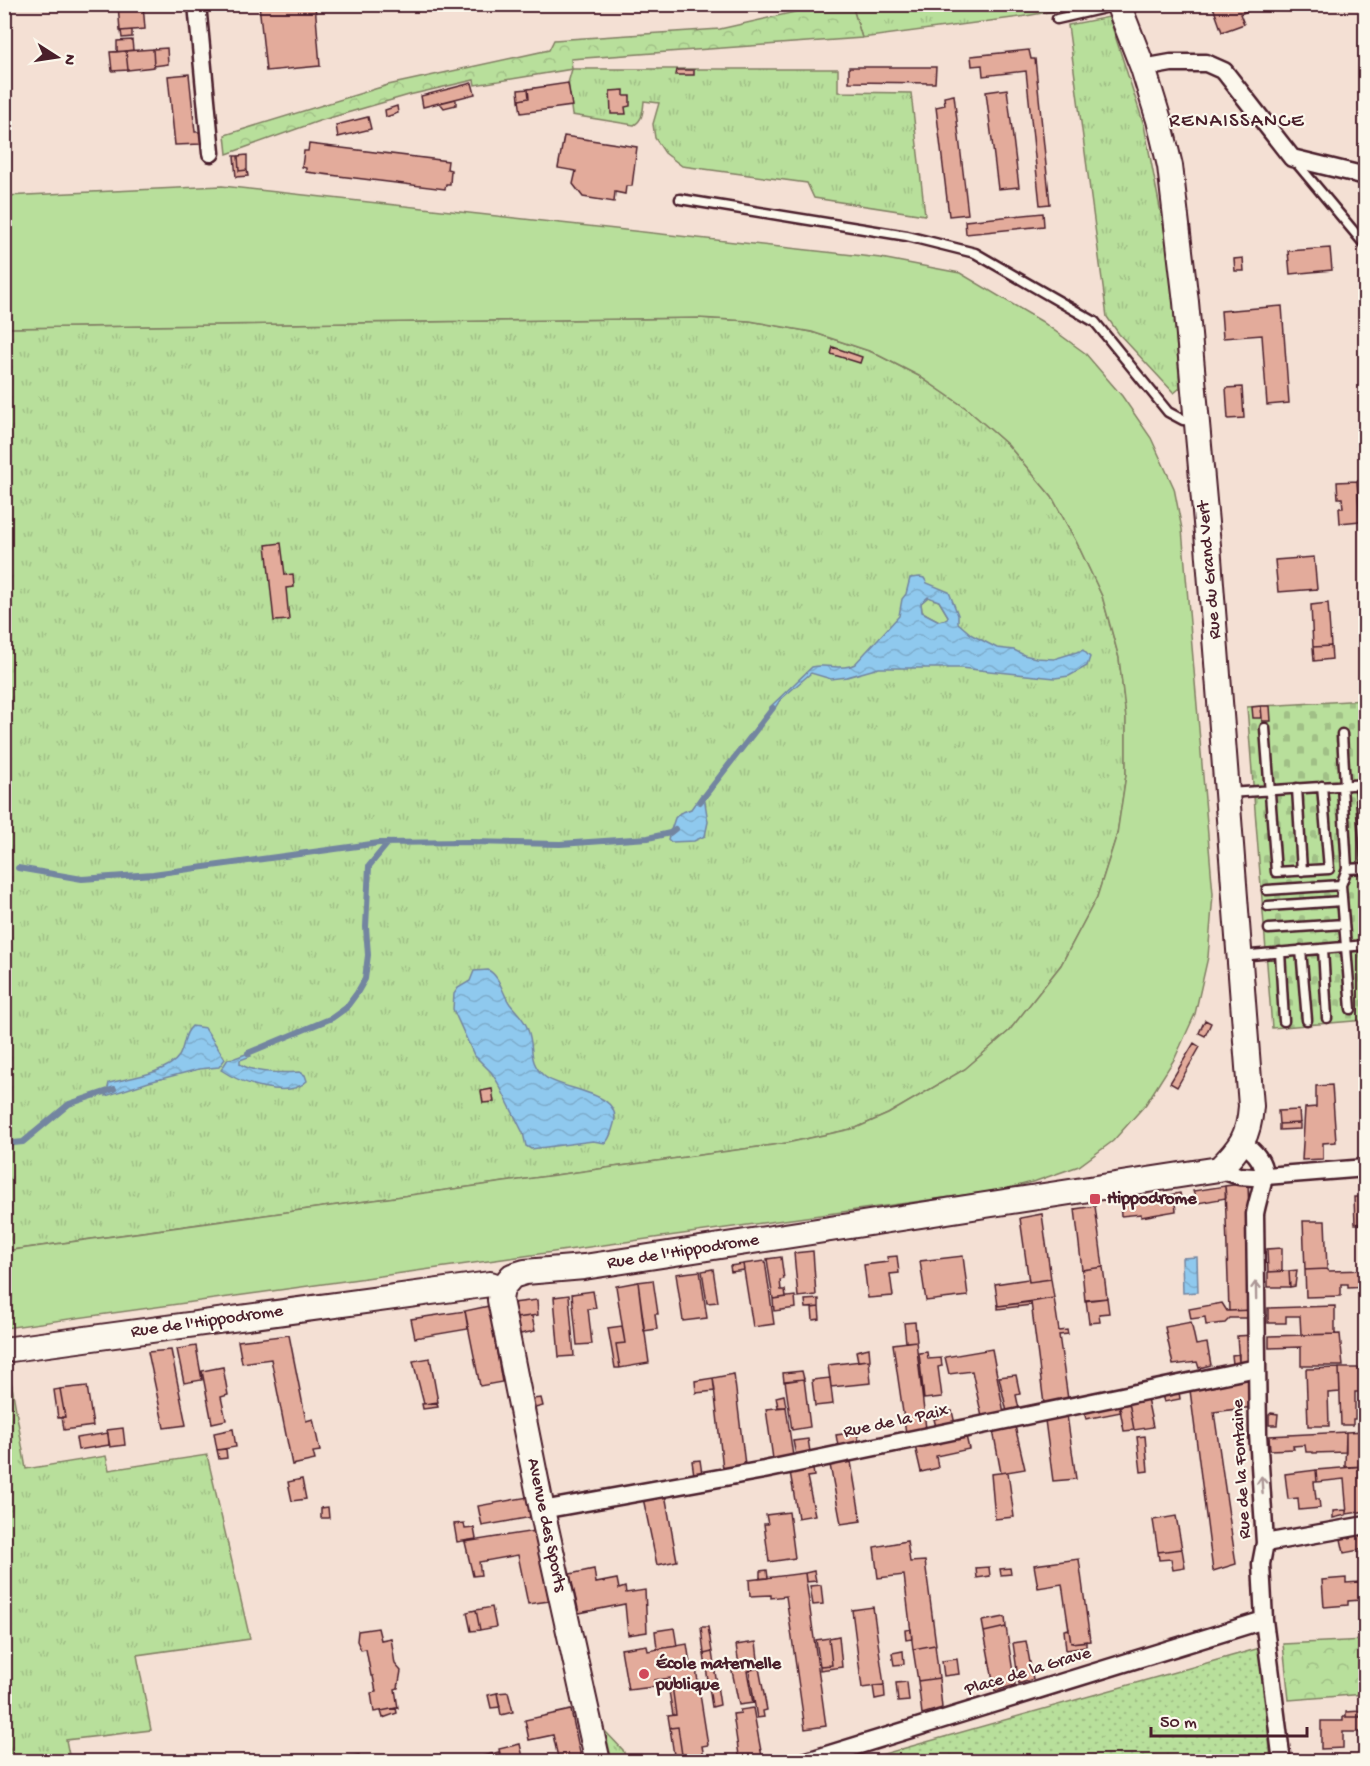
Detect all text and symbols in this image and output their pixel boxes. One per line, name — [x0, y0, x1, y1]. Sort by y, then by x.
north arrow — [27, 27, 87, 87]
text: N — [58, 52, 79, 67]
district label: RENAISSANCE — [1169, 111, 1305, 134]
street label: Rue du Grand Vert — [1193, 498, 1227, 640]
place label: Hippodrome — [1107, 1189, 1197, 1210]
marker: Hippodrome — [1088, 1192, 1102, 1206]
street label: Rue de l'Hippodrome — [605, 1230, 761, 1274]
one-way arrow — [1250, 1281, 1262, 1301]
street label: Rue de l'Hippodrome — [129, 1301, 285, 1343]
street label: Rue de la Fontaine — [1228, 1398, 1256, 1539]
street label: Rue de la Paix — [841, 1400, 951, 1443]
street label: Avenue des Sports — [522, 1456, 571, 1595]
one-way arrow — [1256, 1476, 1267, 1496]
street label: Place de la Grave — [961, 1643, 1094, 1701]
place label: École maternelle publique — [655, 1653, 782, 1696]
marker: École maternelle publique — [637, 1667, 651, 1681]
scale bar — [1151, 1700, 1307, 1738]
text: 50 m — [1160, 1713, 1197, 1734]

